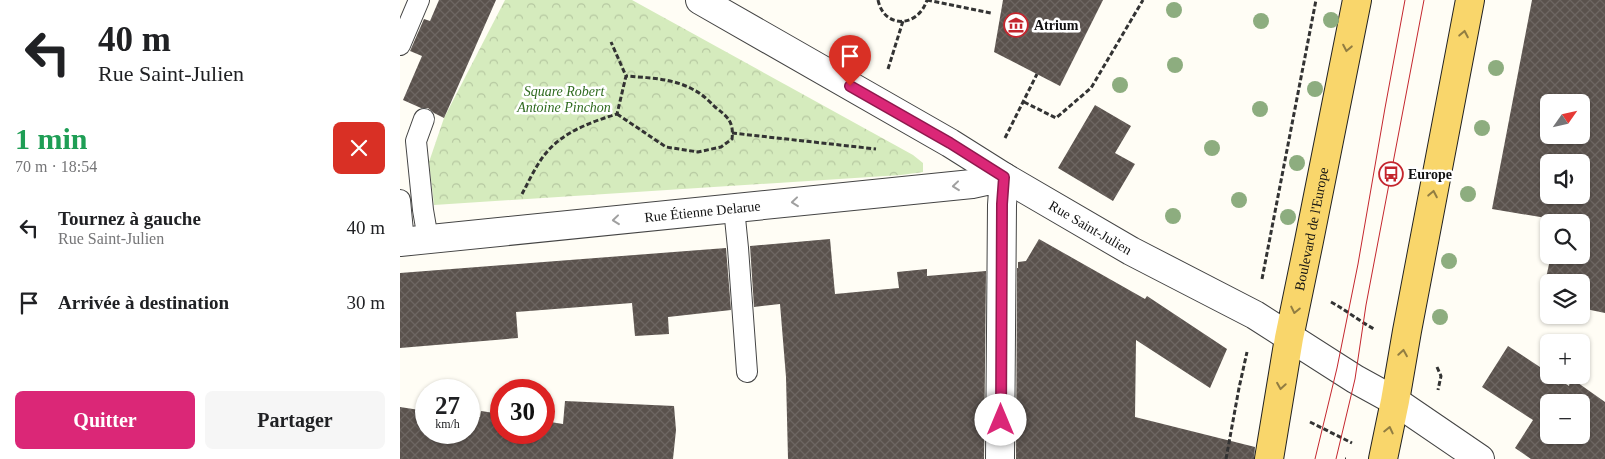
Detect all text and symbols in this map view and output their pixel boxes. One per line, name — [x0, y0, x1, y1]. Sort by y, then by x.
museum icon: Atrium — [1003, 12, 1029, 38]
place label: Atrium — [1034, 18, 1079, 33]
icon: left — [15, 20, 80, 85]
text: 40 m — [98, 20, 171, 59]
one-way arrow — [1458, 30, 1468, 38]
pin — [829, 35, 871, 86]
icon: arrive — [836, 42, 864, 70]
one-way arrow — [1343, 43, 1353, 52]
text: Rue Saint-Julien — [98, 61, 244, 86]
park label: Square Robert Antoine Pinchon — [516, 84, 611, 115]
north arrow — [1540, 94, 1590, 144]
map controls — [1540, 94, 1590, 444]
text: 1 min — [15, 122, 88, 155]
button: close — [333, 122, 385, 174]
button: sound — [1540, 154, 1590, 204]
text: 70 m · 18:54 — [15, 158, 97, 175]
bus stop icon: Europe — [1378, 161, 1404, 187]
street label: Boulevard de l'Europe — [1292, 166, 1332, 292]
place label: Europe — [1408, 167, 1452, 182]
one-way arrow — [952, 180, 960, 191]
one-way arrow — [1428, 189, 1438, 198]
one-way arrow — [790, 196, 798, 207]
street label: Rue Étienne Delarue — [644, 198, 761, 225]
street label: Rue Saint-Julien — [1046, 198, 1134, 258]
text: Tournez à gauche — [58, 208, 201, 229]
icon: left — [15, 214, 43, 242]
one-way arrow — [611, 214, 619, 225]
button: search — [1540, 214, 1590, 264]
text: 40 m — [346, 217, 385, 238]
text: Rue Saint-Julien — [58, 230, 164, 247]
button: layers — [1540, 274, 1590, 324]
icon: arrive — [15, 289, 43, 317]
text: Arrivée à destination — [58, 292, 229, 313]
text: 30 m — [346, 292, 385, 313]
one-way arrow — [1290, 306, 1300, 314]
button: + — [1540, 334, 1590, 384]
one-way arrow — [1398, 349, 1408, 358]
speed limit sign: 30 — [490, 379, 555, 444]
one-way arrow — [1276, 381, 1286, 390]
button: Quitter — [15, 391, 195, 449]
button: Partager — [205, 391, 385, 449]
text: 27 — [435, 392, 460, 419]
position arrow — [974, 393, 1026, 445]
button: − — [1540, 394, 1590, 444]
text: km/h — [435, 417, 460, 431]
one-way arrow — [1383, 426, 1394, 435]

